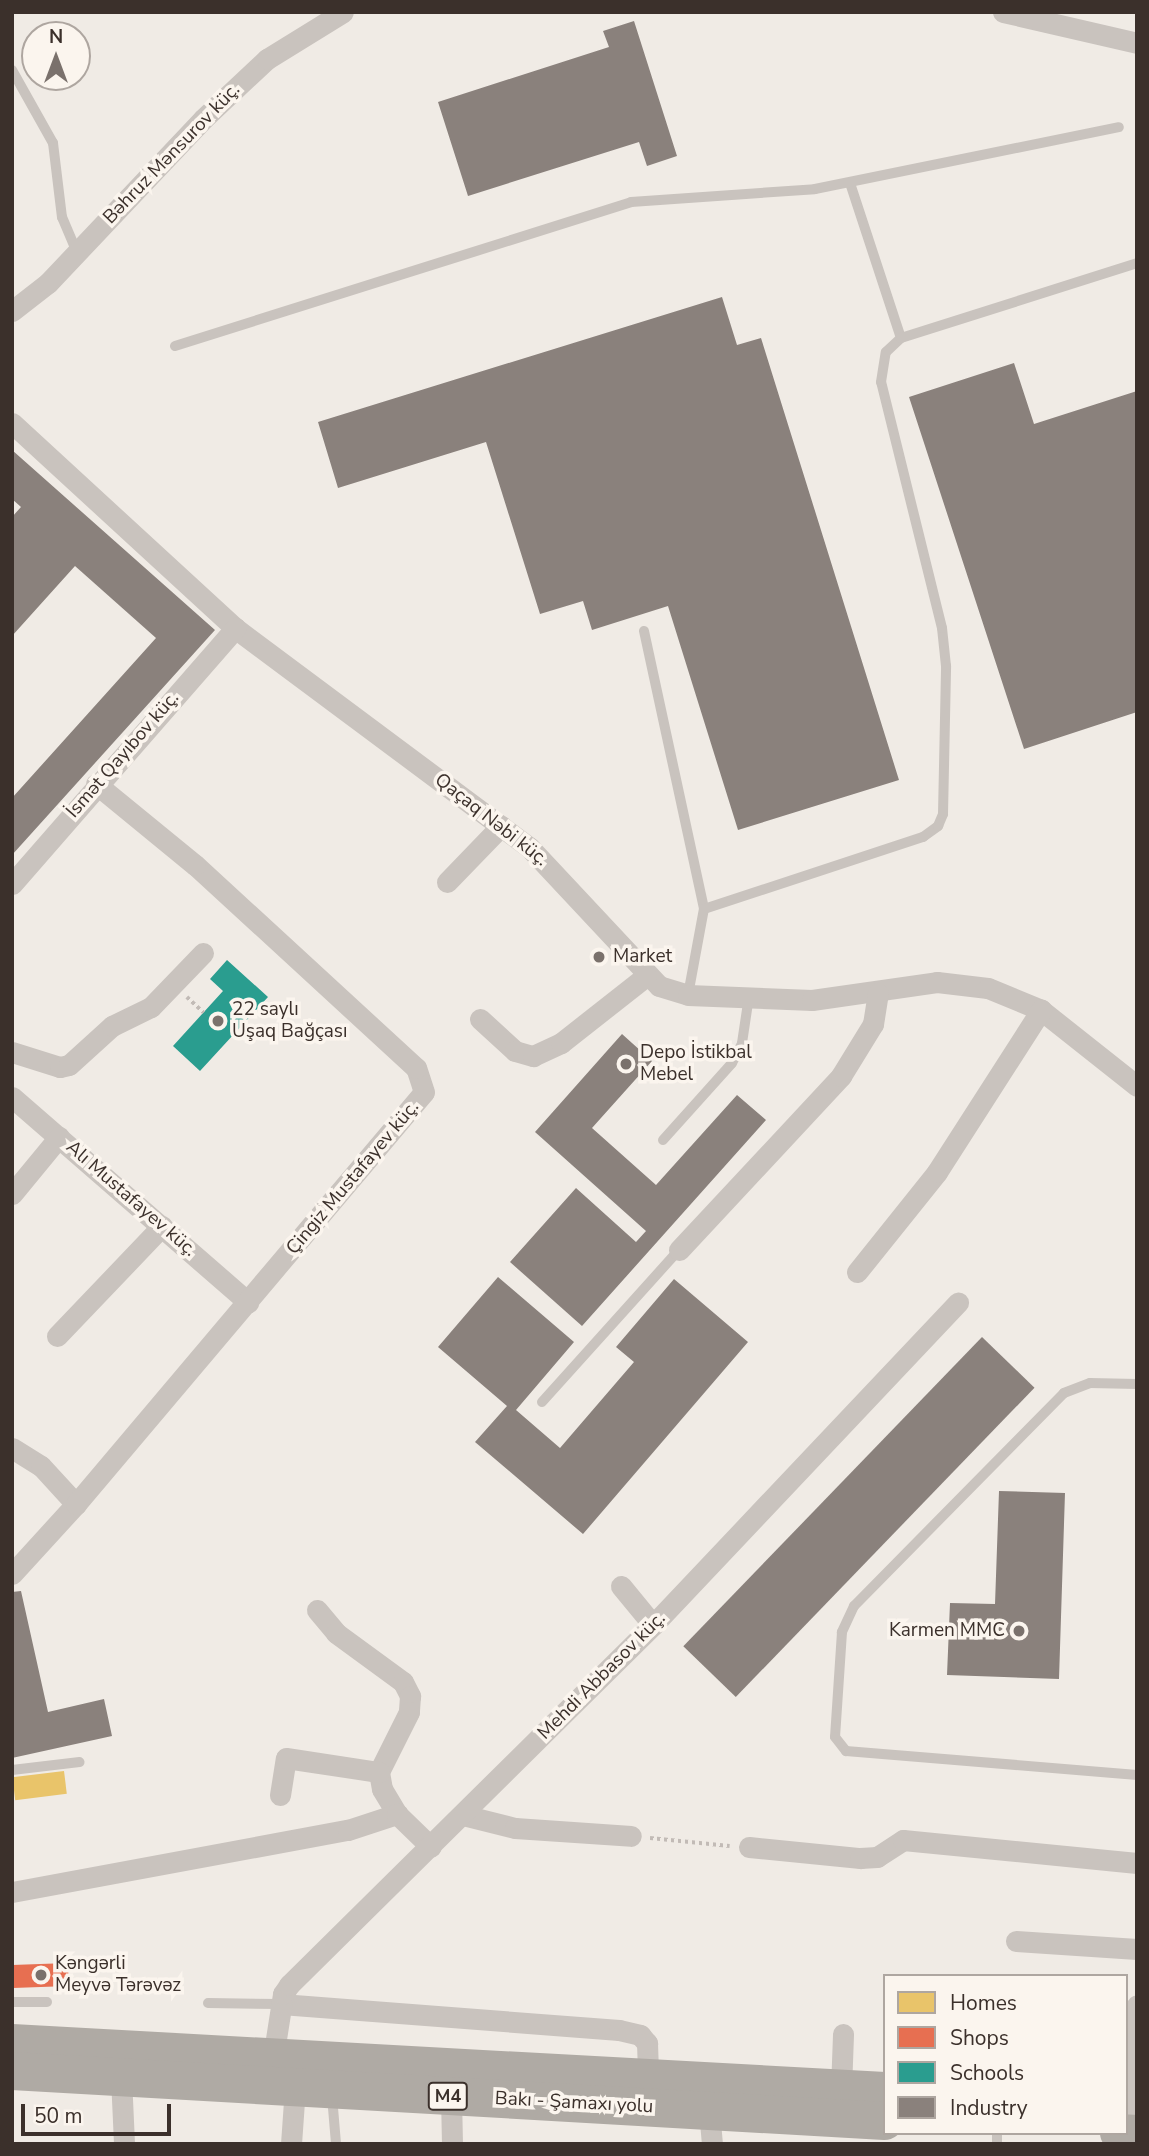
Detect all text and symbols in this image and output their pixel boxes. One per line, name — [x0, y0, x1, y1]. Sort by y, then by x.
north arrow — [21, 21, 91, 91]
text: N — [49, 24, 63, 50]
street label: Bəhruz Mənsurov küç. — [99, 79, 245, 229]
street label: İsmət Qayıbov küç. — [62, 687, 184, 823]
street label: Qaçaq Nəbi küç. — [430, 769, 552, 871]
place label: Market — [613, 946, 672, 968]
marker: Market — [591, 949, 607, 965]
place label: 22 saylı Uşaq Bağçası — [232, 999, 347, 1043]
marker: 22 saylı Uşaq Bağçası — [210, 1013, 226, 1029]
place label: Depo İstikbal Mebel — [640, 1042, 752, 1086]
marker: Depo İstikbal Mebel — [618, 1056, 634, 1072]
street label: Çingiz Mustafayev küç. — [282, 1096, 424, 1260]
street label: Alı Mustafayev küç. — [61, 1136, 201, 1262]
street label: Mehdi Abbasov küç. — [533, 1607, 671, 1745]
place label: Karmen MMC — [889, 1620, 1005, 1642]
marker: Karmen MMC — [1011, 1623, 1027, 1639]
place label: Kəngərli Meyvə Tərəvəz — [55, 1953, 181, 1997]
marker: Kəngərli Meyvə Tərəvəz — [33, 1967, 49, 1983]
legend — [883, 1974, 1128, 2135]
text: Homes — [950, 1989, 1017, 2017]
text: Shops — [950, 2024, 1009, 2052]
text: Schools — [950, 2059, 1024, 2087]
road number: M4 — [427, 2082, 469, 2110]
street label: Bakı - Şamaxı yolu — [494, 2087, 654, 2119]
scale bar — [24, 2090, 175, 2134]
text: Industry — [950, 2094, 1028, 2122]
text: 50 m — [34, 2102, 83, 2130]

